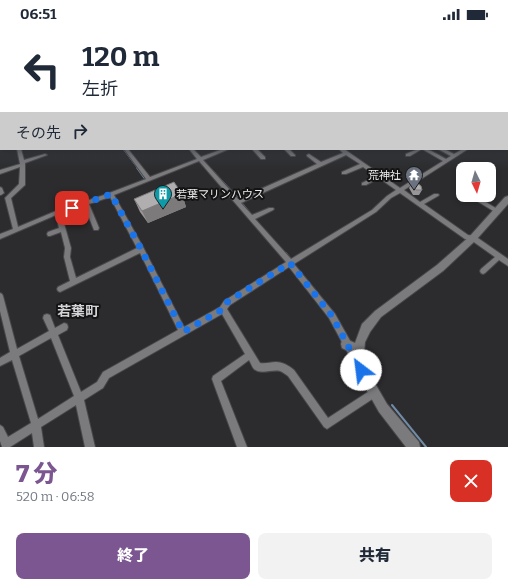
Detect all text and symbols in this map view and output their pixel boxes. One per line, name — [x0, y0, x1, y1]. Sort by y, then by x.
text: 06:51 — [20, 5, 56, 23]
text: 120 m — [82, 40, 159, 73]
icon: left — [16, 44, 68, 96]
text: 左折 — [82, 78, 118, 100]
icon: right — [69, 120, 91, 142]
text: その先 — [16, 124, 61, 142]
north arrow — [456, 162, 496, 202]
map controls — [456, 162, 496, 202]
temple icon: 荒神社 — [404, 165, 424, 190]
place label: 荒神社 — [368, 169, 401, 182]
building icon: 若葉マリンハウス — [153, 184, 173, 209]
place label: 若葉マリンハウス — [176, 188, 264, 201]
pin — [55, 191, 89, 225]
icon: arrive — [61, 197, 83, 219]
district label: 若葉町 — [57, 303, 99, 320]
position arrow — [340, 349, 382, 391]
text: 7 分 — [16, 460, 57, 488]
button: close — [450, 460, 492, 502]
text: 520 m · 06:58 — [16, 489, 95, 504]
button: 終了 — [16, 533, 250, 579]
button: 共有 — [258, 533, 492, 579]

